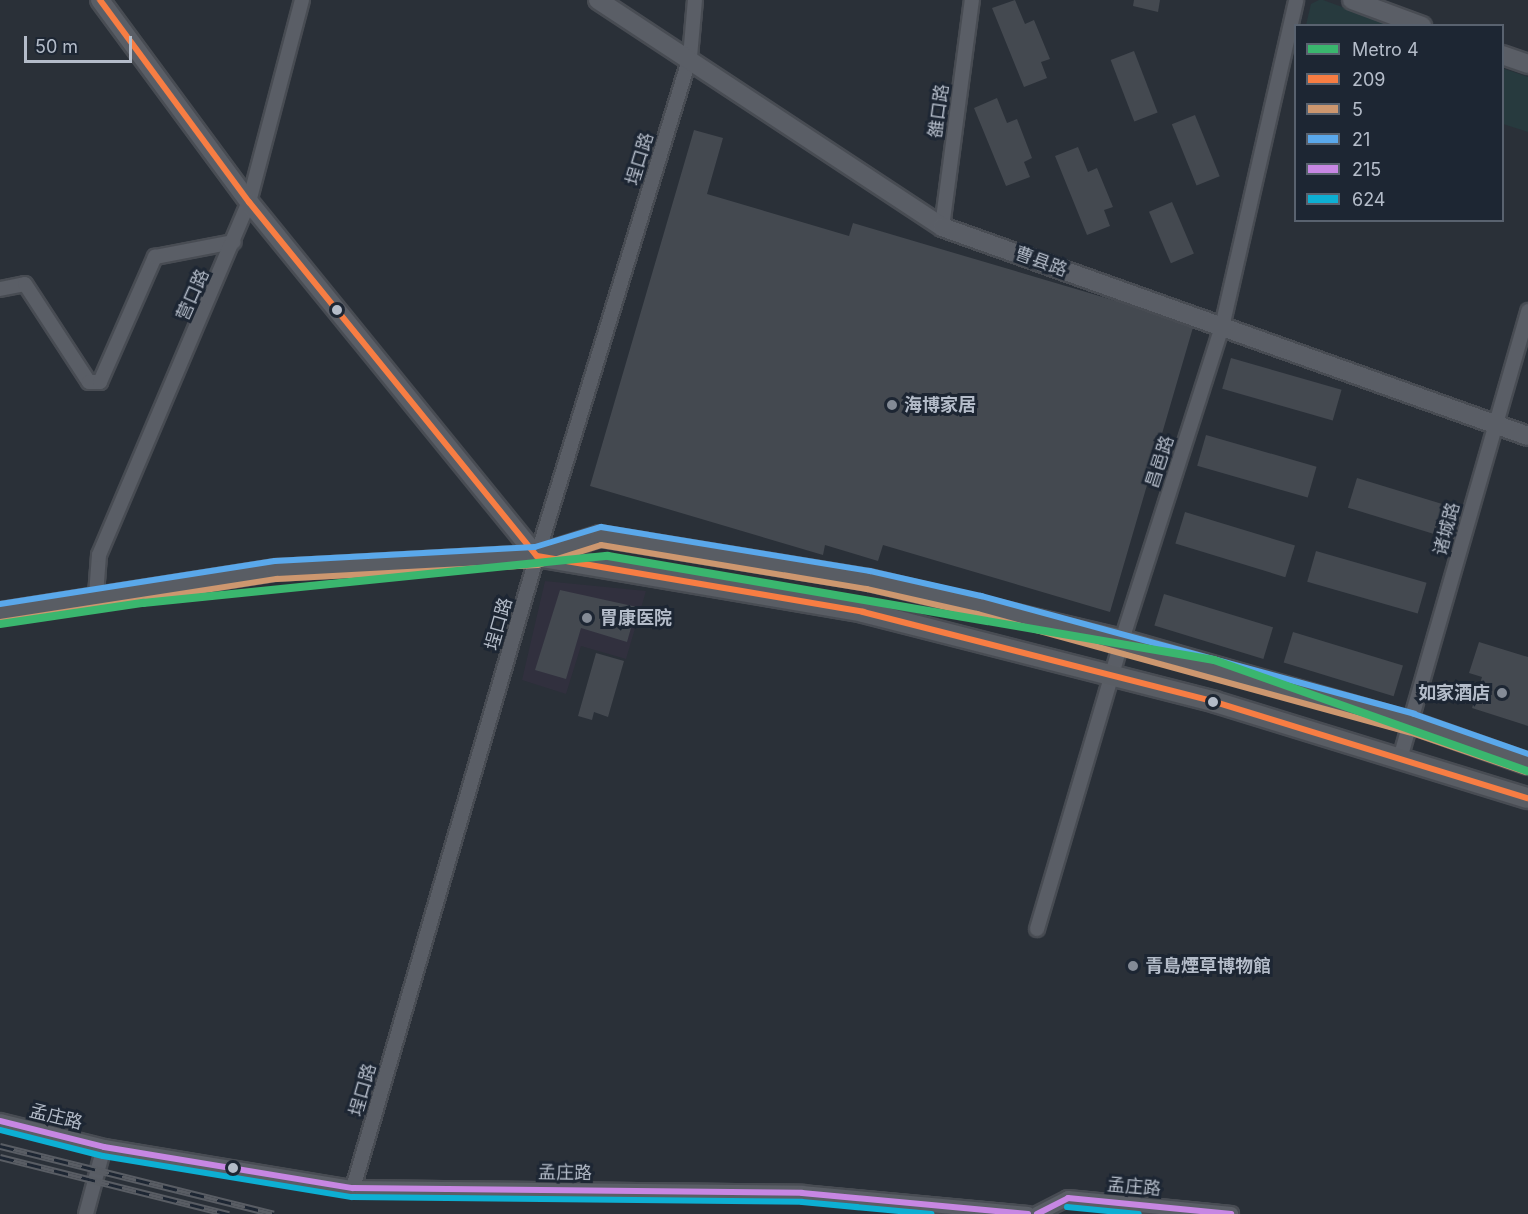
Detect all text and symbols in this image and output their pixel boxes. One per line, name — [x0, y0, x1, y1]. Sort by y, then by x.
scale bar — [27, 24, 135, 62]
legend — [1294, 24, 1504, 222]
text: 50 m — [35, 36, 78, 57]
text: Metro 4 — [1352, 39, 1419, 60]
text: 209 — [1352, 69, 1386, 90]
street label: 雒口路 — [925, 83, 953, 139]
text: 5 — [1352, 99, 1363, 120]
text: 21 — [1352, 129, 1370, 150]
street label: 埕口路 — [622, 130, 658, 188]
text: 215 — [1352, 159, 1381, 180]
text: 624 — [1352, 189, 1386, 210]
street label: 曹县路 — [1012, 243, 1070, 281]
street label: 营口路 — [172, 266, 214, 324]
unlabelled marker — [331, 304, 343, 316]
place label: 海博家居 — [904, 394, 976, 416]
marker: 海博家居 — [885, 398, 899, 412]
street label: 昌邑路 — [1141, 433, 1179, 491]
street label: 诸城路 — [1430, 500, 1464, 558]
street label: 埕口路 — [481, 595, 517, 653]
place label: 胃康医院 — [600, 607, 672, 629]
marker: 胃康医院 — [578, 609, 596, 627]
place label: 如家酒店 — [1418, 682, 1490, 704]
marker: 如家酒店 — [1495, 686, 1509, 700]
unlabelled marker — [1207, 696, 1219, 708]
place label: 青島煙草博物館 — [1145, 955, 1271, 977]
marker: 青島煙草博物館 — [1126, 959, 1140, 973]
street label: 埕口路 — [345, 1061, 381, 1119]
street label: 孟庄路 — [27, 1100, 85, 1134]
unlabelled marker — [227, 1162, 239, 1174]
street label: 孟庄路 — [538, 1162, 592, 1184]
street label: 孟庄路 — [1106, 1174, 1162, 1200]

